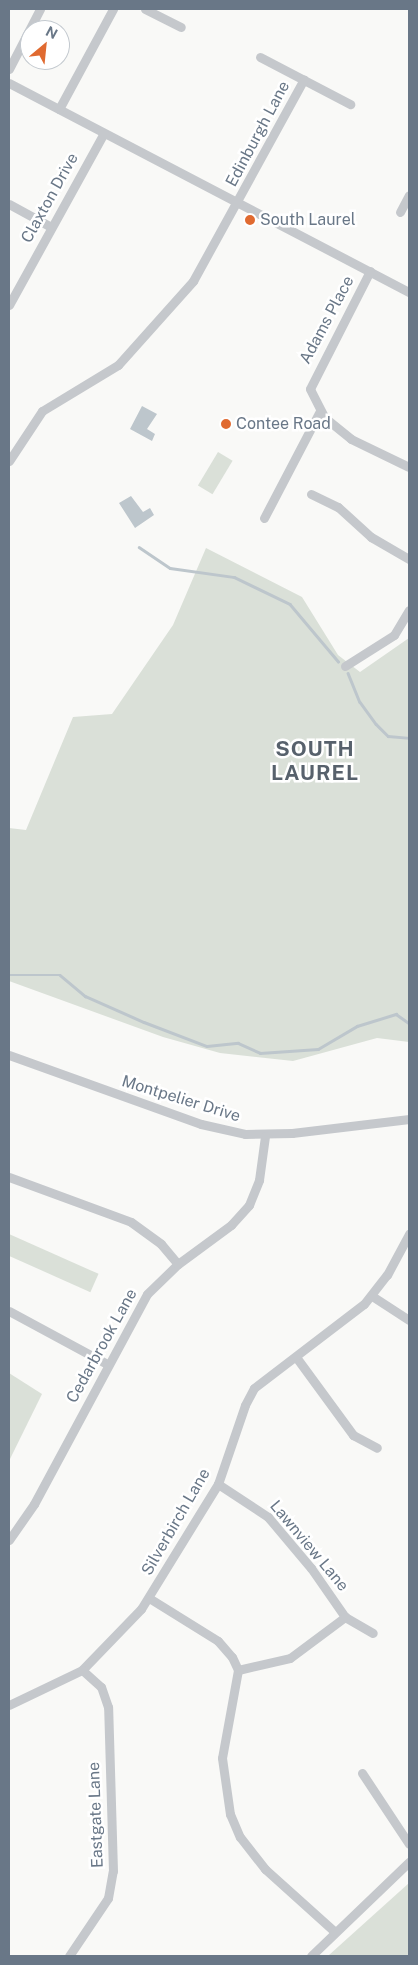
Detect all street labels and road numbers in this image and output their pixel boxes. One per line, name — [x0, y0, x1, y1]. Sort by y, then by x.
street label: Edinburgh Lane — [222, 78, 294, 190]
street label: Claxton Drive — [17, 150, 83, 246]
street label: Adams Place — [296, 273, 358, 367]
street label: Montpelier Drive — [119, 1072, 243, 1126]
street label: Cedarbrook Lane — [63, 1286, 141, 1406]
street label: Silverbirch Lane — [138, 1465, 214, 1579]
street label: Lawnview Lane — [265, 1497, 353, 1595]
street label: Eastgate Lane — [85, 1762, 107, 1868]

